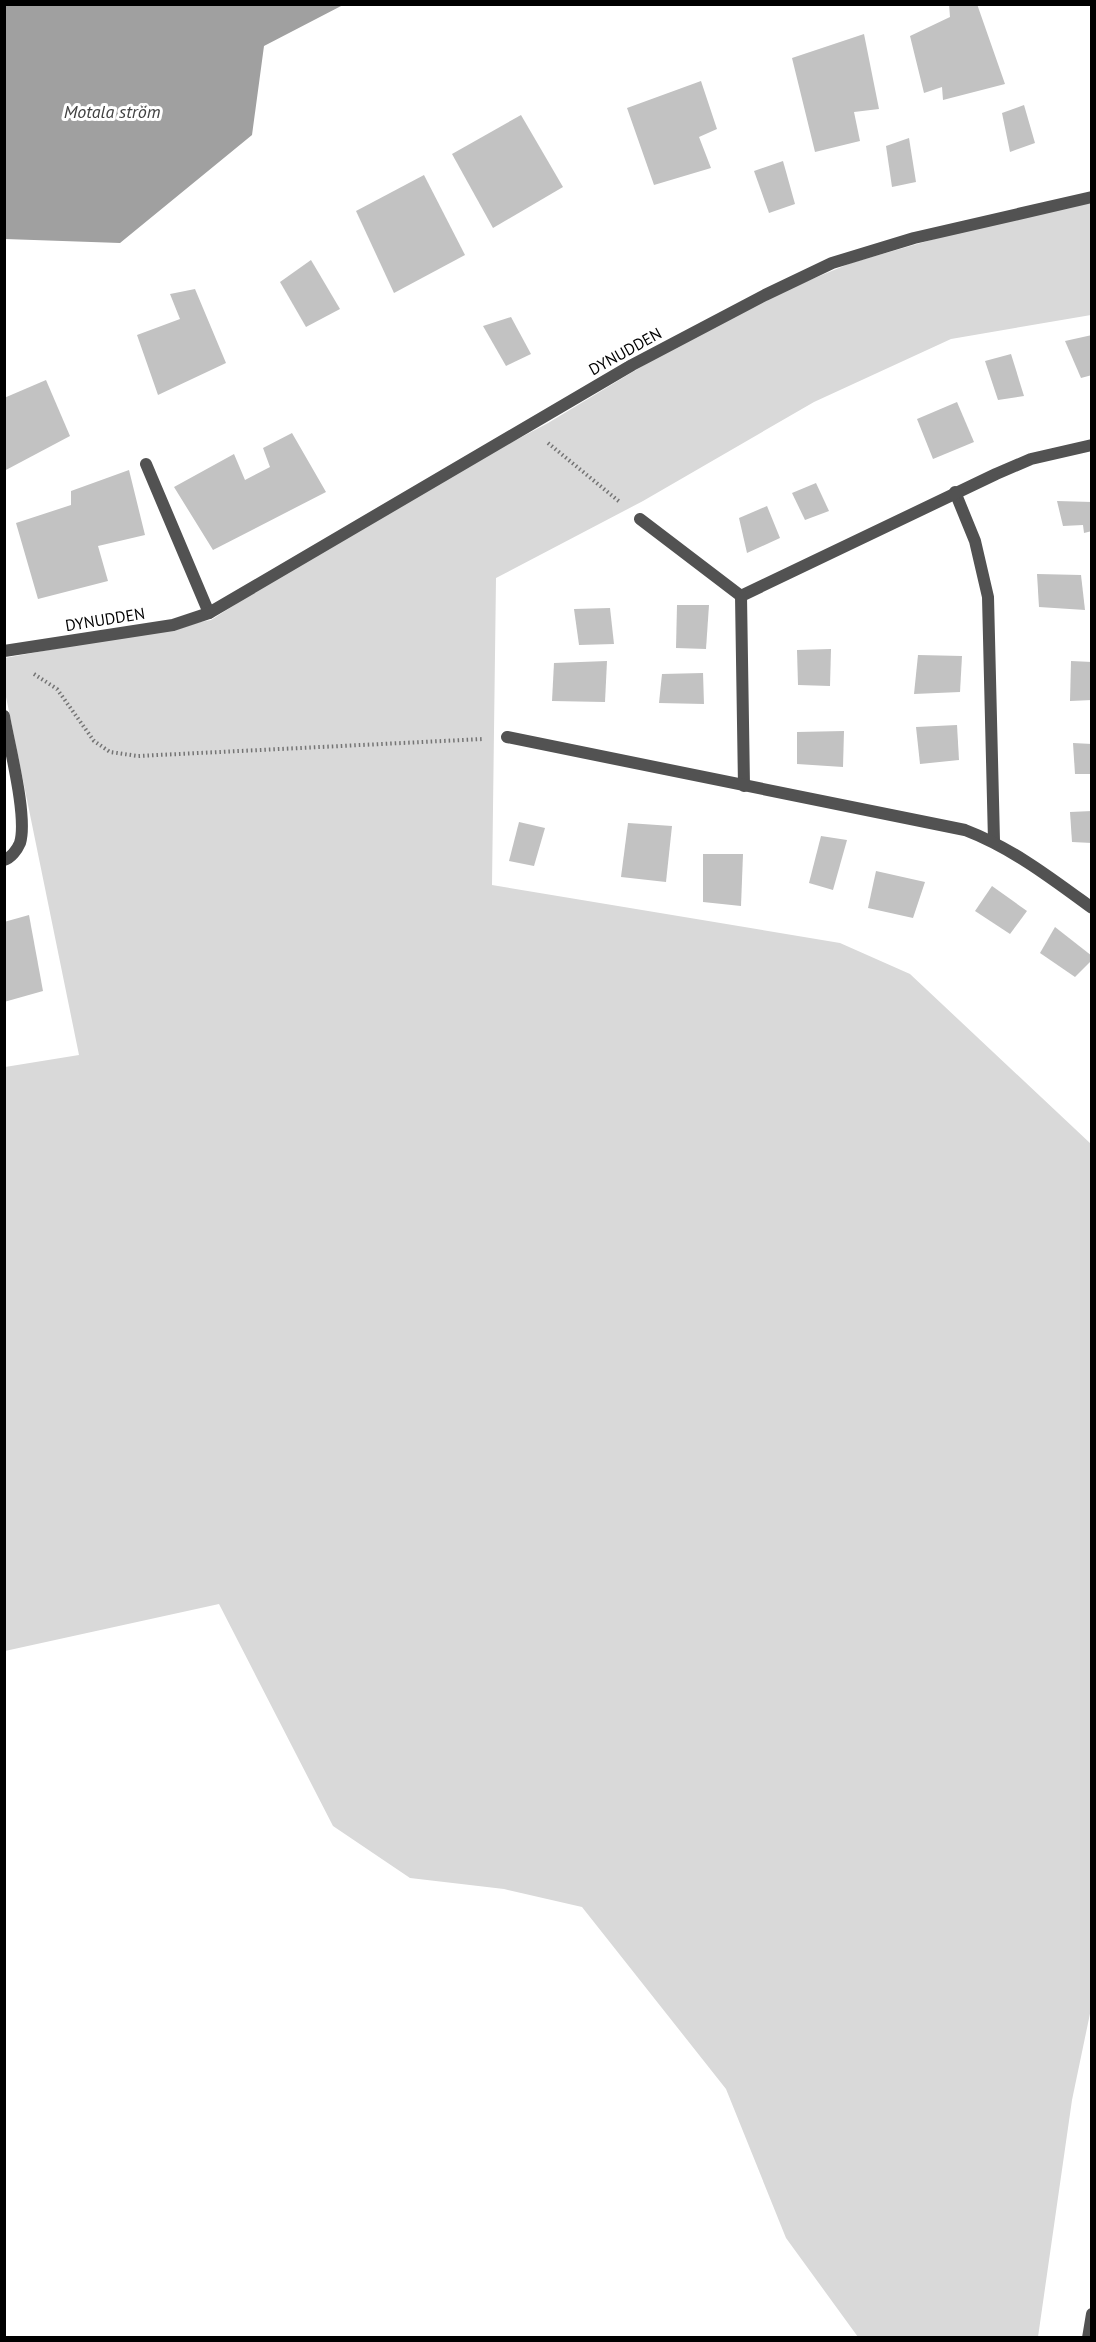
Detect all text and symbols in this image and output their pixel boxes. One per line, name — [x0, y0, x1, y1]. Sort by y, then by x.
water label: Motala ström — [64, 100, 161, 123]
street label: DYNUDDEN — [585, 323, 665, 379]
street label: DYNUDDEN — [64, 603, 146, 635]

